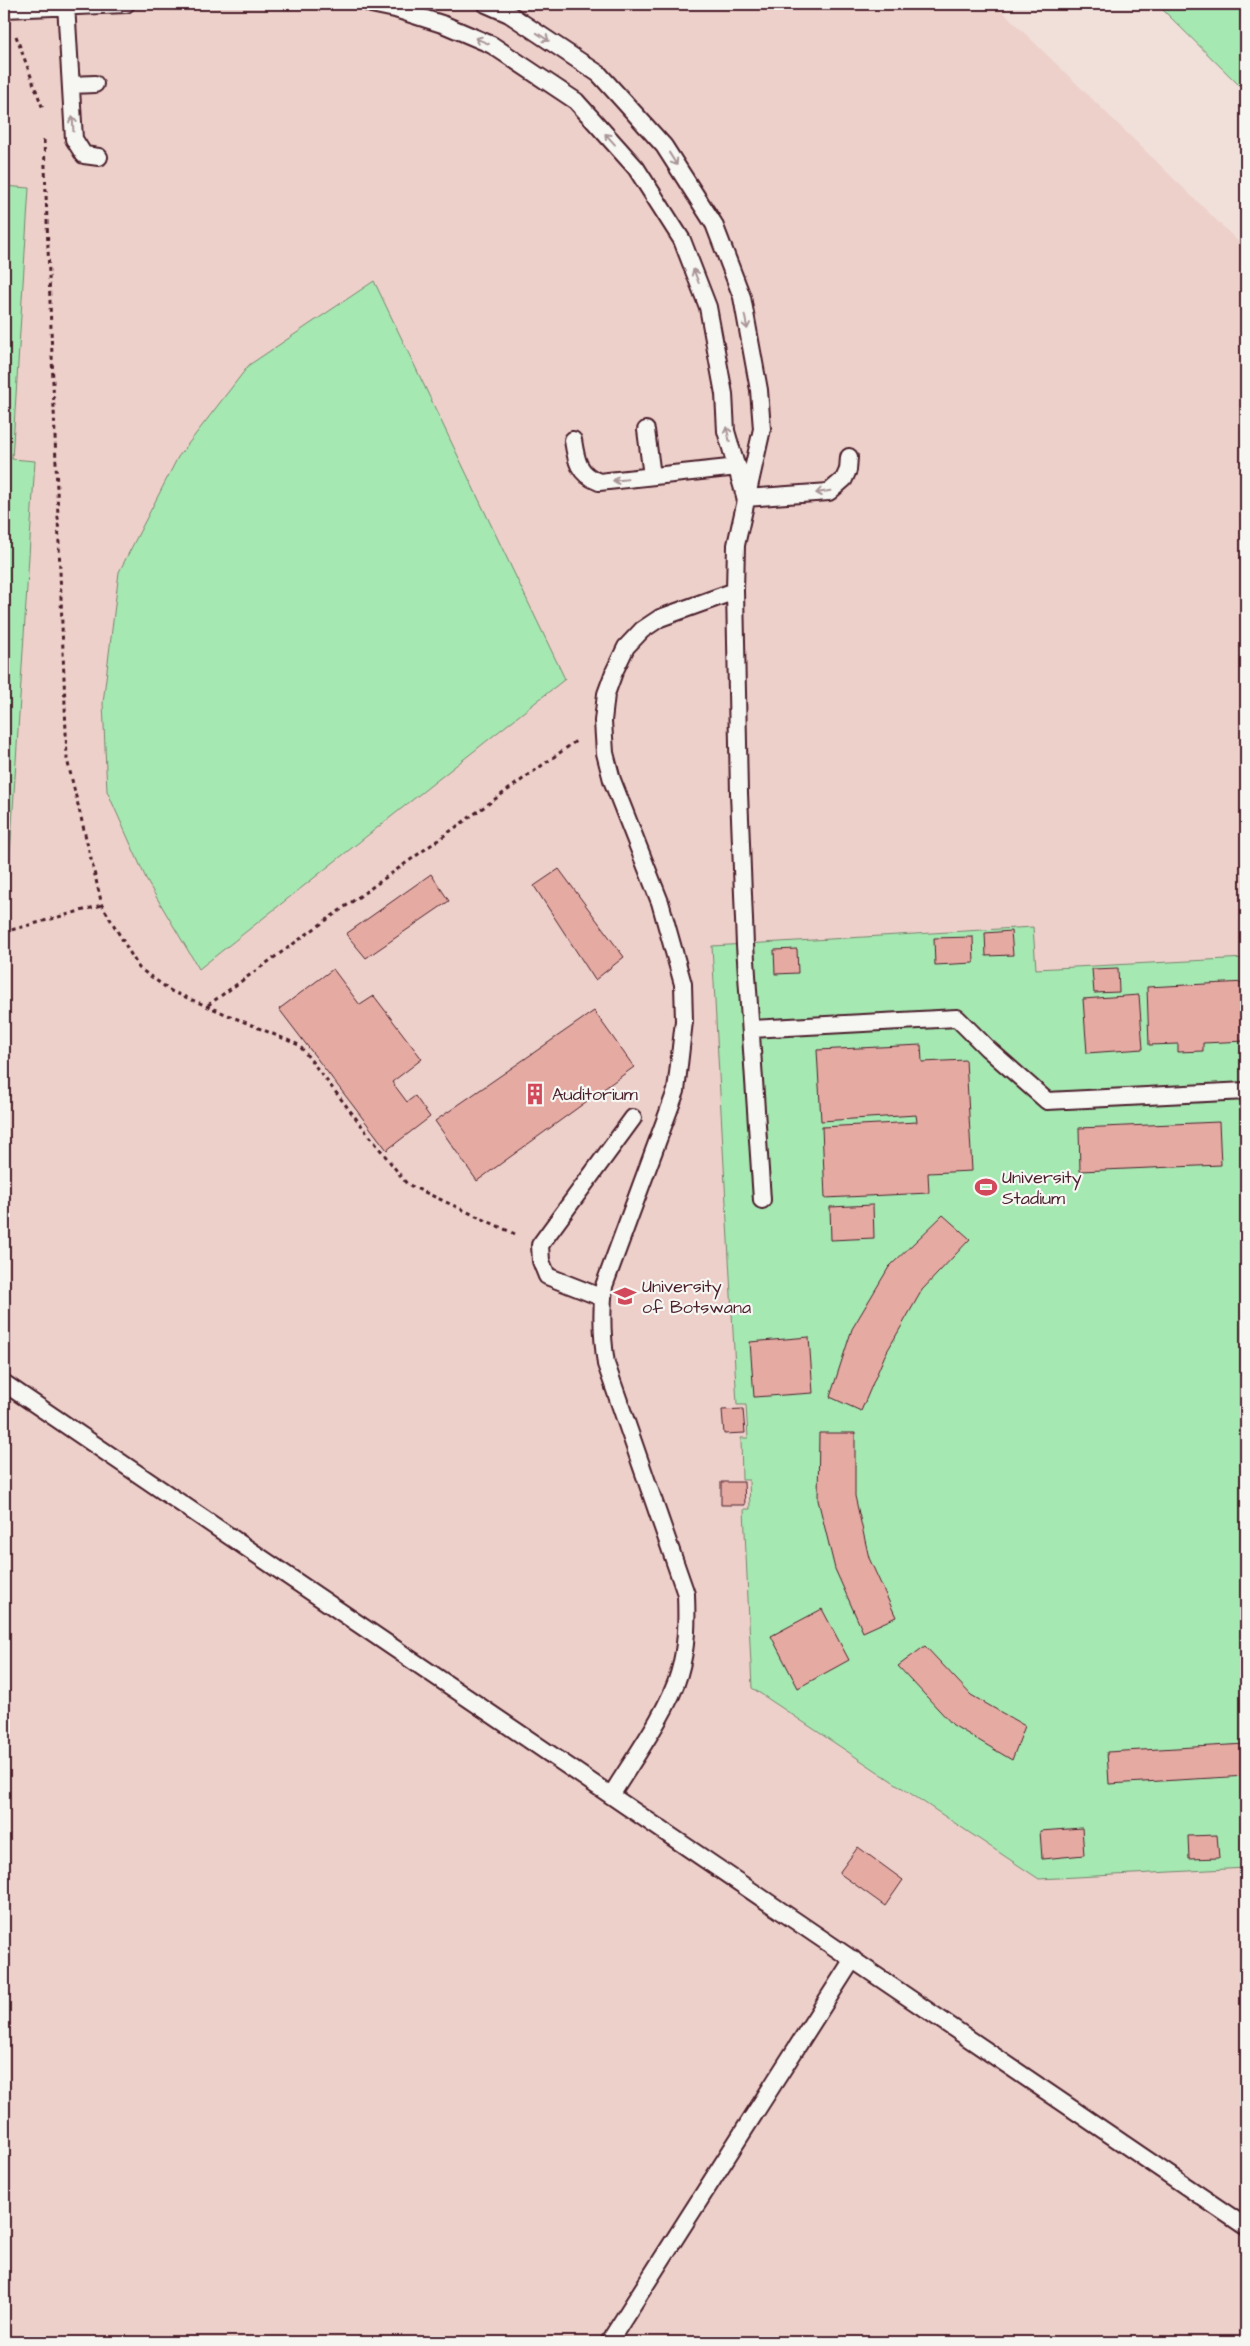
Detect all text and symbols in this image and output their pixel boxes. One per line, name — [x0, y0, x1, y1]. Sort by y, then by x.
one-way arrow — [536, 31, 550, 42]
one-way arrow — [475, 35, 490, 45]
one-way arrow — [68, 116, 78, 132]
one-way arrow — [604, 133, 616, 145]
one-way arrow — [667, 152, 678, 166]
one-way arrow — [691, 268, 700, 284]
one-way arrow — [742, 313, 752, 329]
one-way arrow — [723, 426, 732, 442]
one-way arrow — [612, 475, 628, 485]
one-way arrow — [815, 487, 831, 497]
building icon: Auditorium — [522, 1081, 548, 1107]
place label: Auditorium — [552, 1082, 638, 1107]
place label: University Stadium — [1002, 1165, 1082, 1211]
sports icon: University Stadium — [973, 1174, 999, 1200]
place label: University of Botswana — [642, 1274, 751, 1320]
school or university icon: University of Botswana — [612, 1283, 638, 1309]

